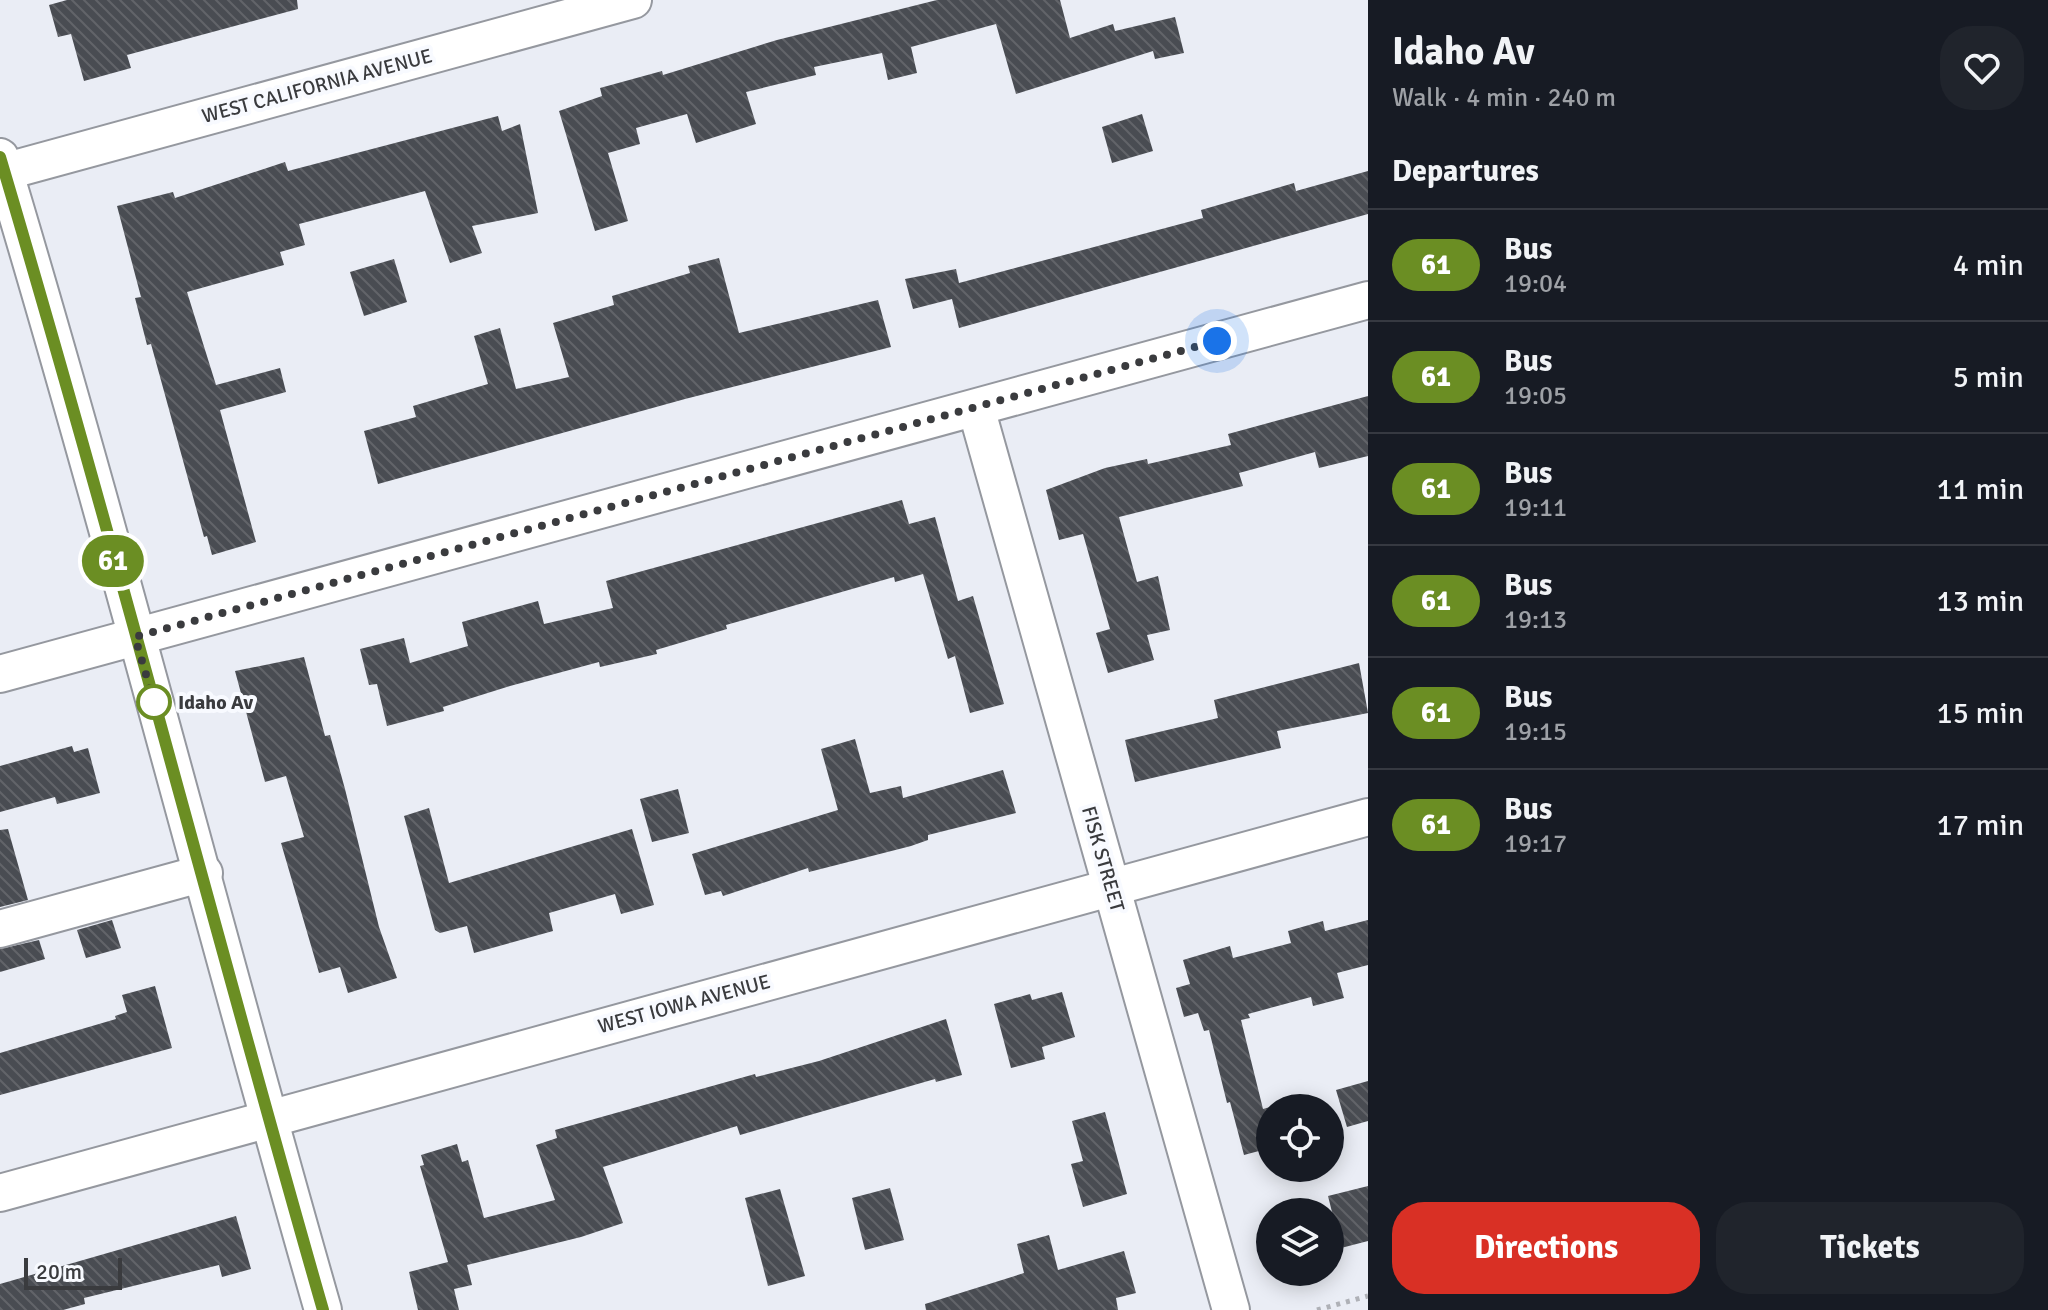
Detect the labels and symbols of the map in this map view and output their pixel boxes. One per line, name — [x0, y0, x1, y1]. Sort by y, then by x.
street label: WEST CALIFORNIA AVENUE — [199, 43, 435, 129]
your location — [1197, 321, 1237, 361]
line badge: 61 — [77, 535, 149, 587]
marker: Idaho Av — [137, 685, 171, 719]
place label: Idaho Av — [178, 690, 253, 715]
street label: FISK STREET — [1076, 803, 1130, 915]
street label: WEST IOWA AVENUE — [595, 969, 773, 1039]
scale bar — [24, 1254, 122, 1290]

